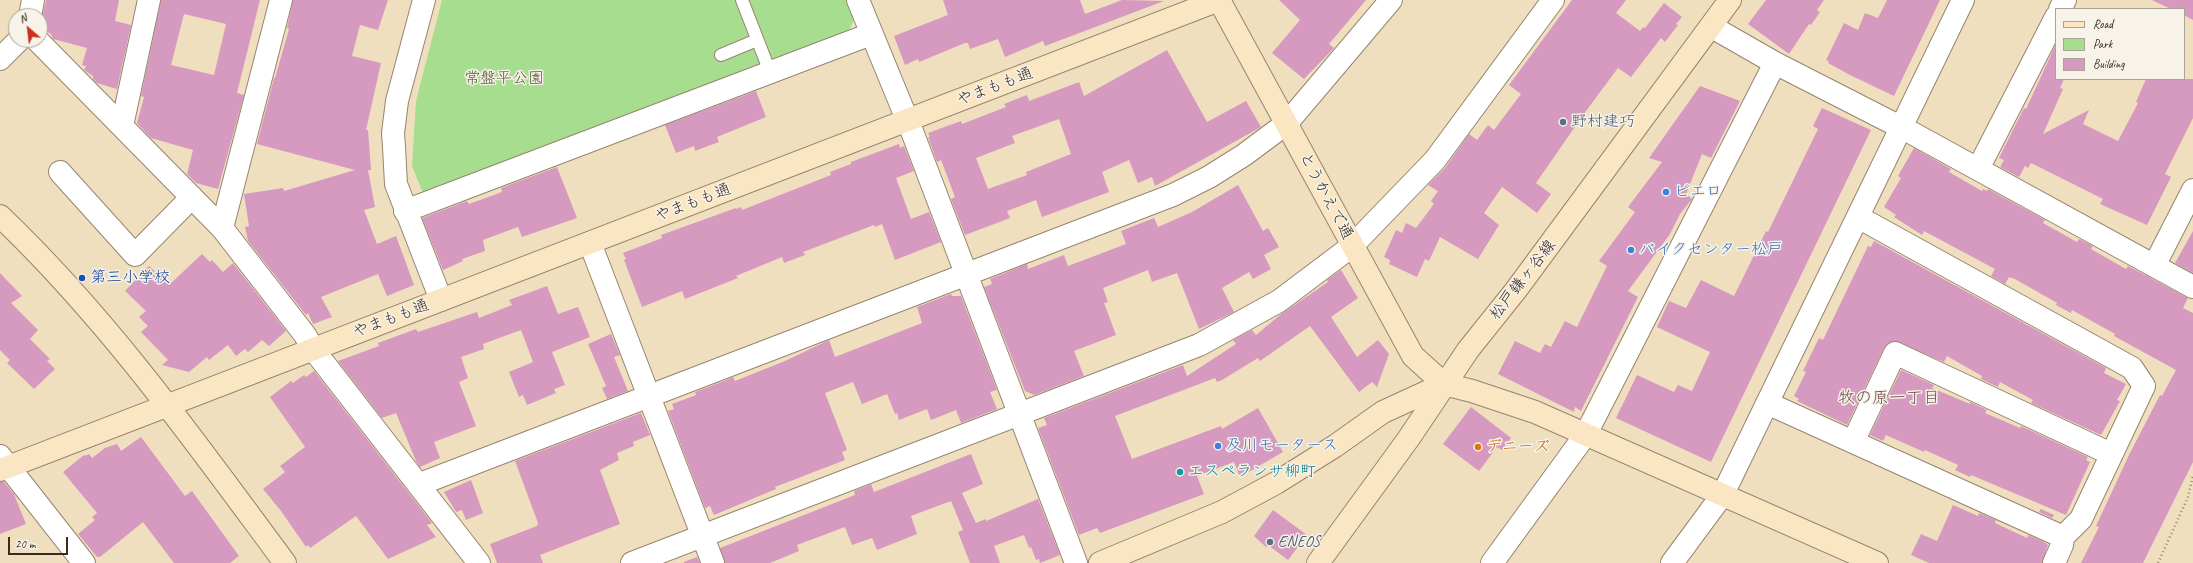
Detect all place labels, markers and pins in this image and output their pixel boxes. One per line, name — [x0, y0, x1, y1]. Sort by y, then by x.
place label: 野村建巧 — [1571, 112, 1635, 132]
marker: 野村建巧 — [1558, 117, 1568, 127]
place label: ピエロ — [1674, 182, 1722, 202]
marker: ピエロ — [1661, 187, 1671, 197]
place label: バイクセンター松戸 — [1639, 240, 1783, 260]
marker: バイクセンター松戸 — [1626, 245, 1636, 255]
place label: 第三小学校 — [90, 268, 170, 288]
marker: 第三小学校 — [77, 273, 87, 283]
place label: 及川モータース — [1226, 436, 1338, 456]
place label: デニーズ — [1486, 437, 1550, 457]
marker: 及川モータース — [1213, 441, 1223, 451]
marker: デニーズ — [1473, 442, 1483, 452]
place label: エスペランサ柳町 — [1188, 462, 1316, 482]
marker: エスペランサ柳町 — [1175, 467, 1185, 477]
place label: ENEOS — [1278, 532, 1320, 552]
marker: ENEOS — [1265, 537, 1275, 547]

